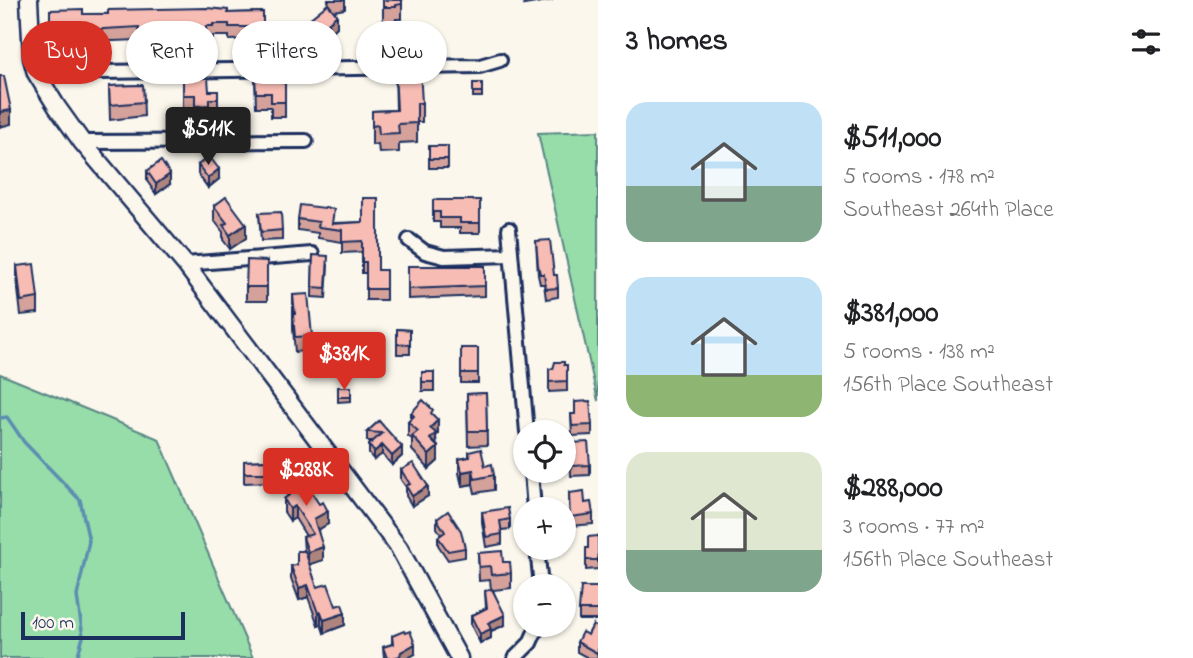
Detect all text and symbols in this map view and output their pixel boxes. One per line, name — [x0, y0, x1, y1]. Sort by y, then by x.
text: 3 homes — [626, 20, 728, 64]
chip: Buy — [21, 21, 112, 84]
chip: Rent — [126, 21, 218, 84]
chip: Filters — [232, 21, 342, 84]
chip: New — [356, 21, 447, 84]
icon: filters — [1127, 23, 1165, 61]
pin: $511K — [159, 108, 257, 167]
text: $511K — [182, 113, 234, 146]
text: $511,000 — [843, 117, 941, 161]
icon: home — [682, 130, 766, 214]
text: 5 rooms · 178 m² — [843, 161, 995, 194]
text: Southeast 264th Place — [843, 194, 1054, 227]
text: $381,000 — [843, 292, 938, 336]
icon: home — [682, 305, 766, 389]
pin: $381K — [295, 332, 393, 392]
text: 5 rooms · 138 m² — [843, 336, 995, 369]
text: $381K — [319, 338, 369, 371]
text: 156th Place Southeast — [843, 369, 1053, 402]
map controls — [513, 420, 576, 637]
button: locate — [513, 420, 576, 483]
pin: $288K — [257, 448, 355, 508]
text: $288K — [279, 454, 333, 487]
text: $288,000 — [843, 467, 943, 511]
icon: home — [682, 480, 766, 564]
button: + — [513, 497, 576, 560]
text: 3 rooms · 77 m² — [843, 511, 985, 544]
text: 156th Place Southeast — [843, 544, 1053, 577]
button: − — [513, 574, 576, 637]
scale bar — [21, 609, 186, 641]
text: 100 m — [32, 610, 74, 637]

